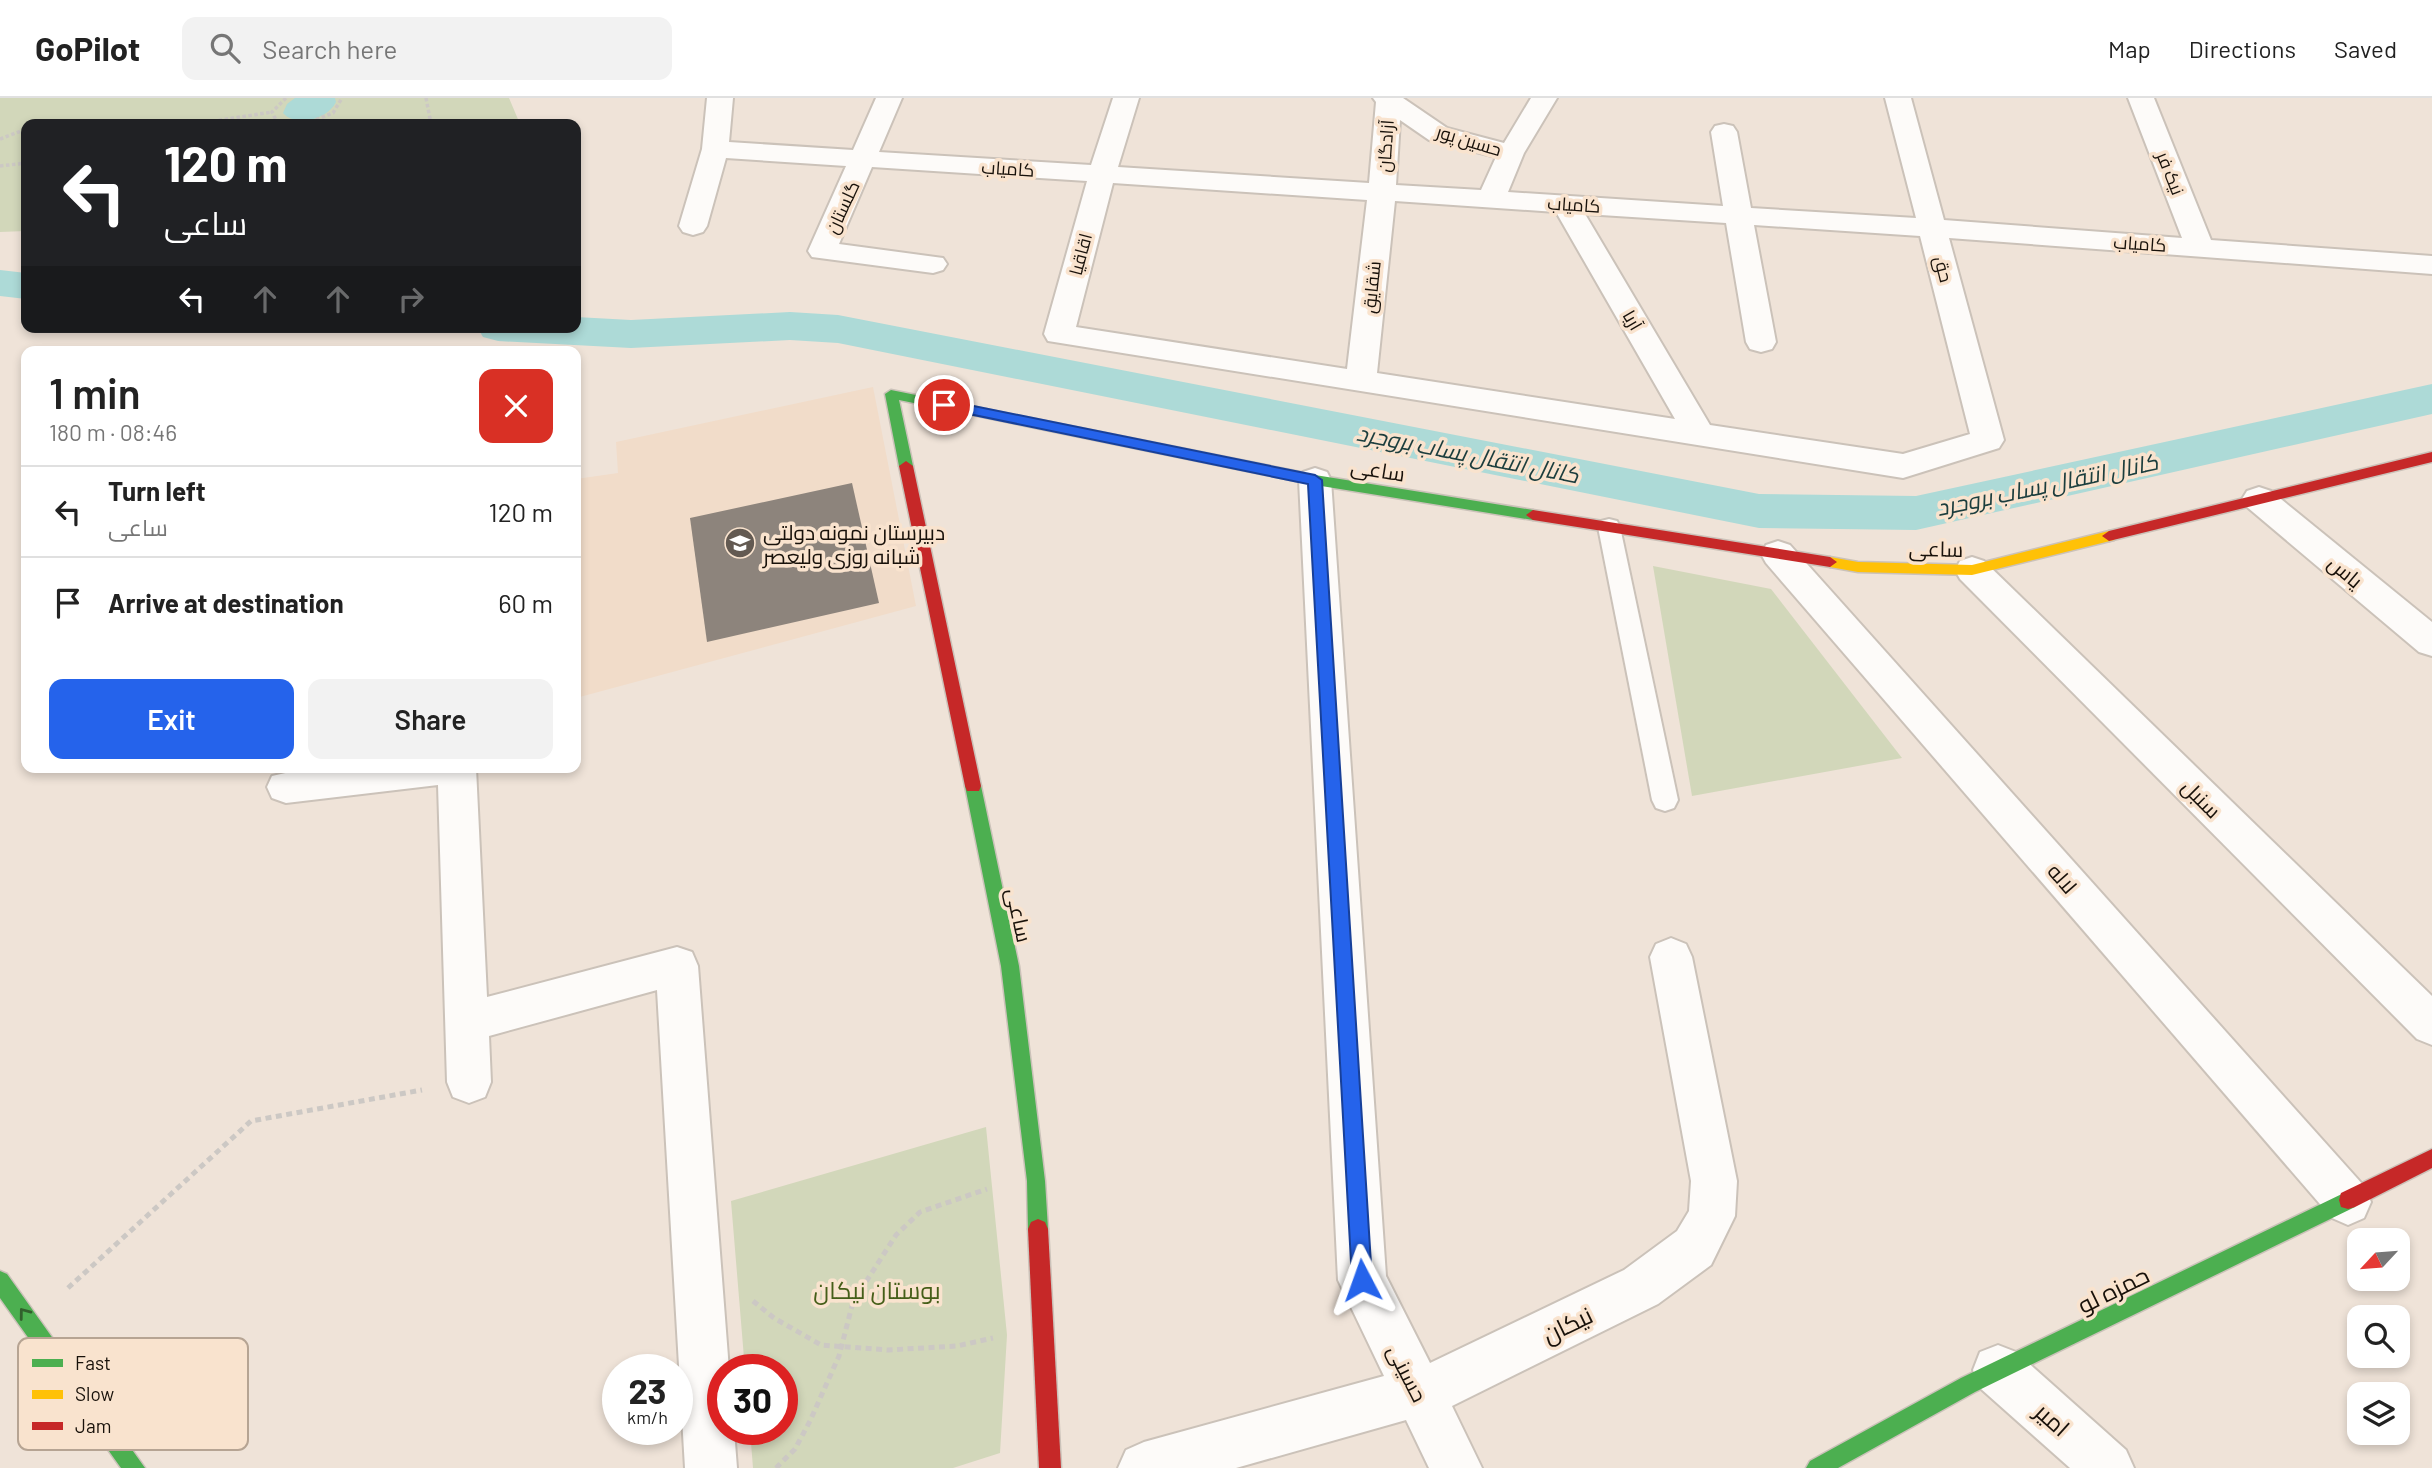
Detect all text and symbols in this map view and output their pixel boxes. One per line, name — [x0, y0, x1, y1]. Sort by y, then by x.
search box — [182, 17, 672, 80]
text: GoPilot — [35, 28, 140, 68]
icon: search — [206, 29, 244, 67]
text: Search here — [262, 33, 397, 64]
text: Map — [2108, 34, 2151, 63]
text: Directions — [2189, 34, 2296, 63]
text: Saved — [2334, 34, 2397, 63]
street label: آزادگان — [1372, 119, 1399, 173]
street label: حسین پور — [1432, 119, 1504, 162]
text: 120 m — [164, 133, 287, 192]
icon: left — [49, 147, 140, 238]
street label: نیک فر — [2151, 147, 2190, 198]
street label: کامیاب — [981, 155, 1035, 181]
street label: گلستان — [820, 177, 865, 237]
street label: کامیاب — [1547, 191, 1601, 217]
text: ساعی — [164, 203, 247, 241]
street label: کامیاب — [2113, 230, 2167, 256]
street label: اقاقیا — [1064, 231, 1096, 277]
street label: حق — [1928, 254, 1958, 285]
street label: شقایق — [1357, 260, 1387, 315]
icon: left — [173, 280, 211, 318]
icon: ahead — [246, 280, 284, 318]
icon: ahead — [319, 280, 357, 318]
icon: right — [392, 280, 430, 318]
street label: آریا — [1618, 306, 1648, 335]
text: 1 min — [49, 367, 141, 417]
button: close — [479, 369, 553, 443]
pin — [914, 375, 974, 435]
icon: arrive — [925, 386, 963, 424]
text: 180 m · 08:46 — [49, 418, 177, 446]
water label: کانال انتقال پساب بروجرد — [1354, 418, 1582, 491]
water label: کانال انتقال پساب بروجرد — [1934, 447, 2162, 524]
street label: ساعی — [1349, 452, 1407, 488]
text: Turn left — [108, 475, 206, 506]
icon: left — [49, 493, 87, 531]
text: 120 m — [489, 496, 553, 527]
text: ساعی — [108, 513, 168, 541]
place label: دبیرستان نمونه دولتی شبانه روزی ولیعصر — [762, 519, 945, 570]
school or university icon: دبیرستان نمونه دولتی شبانه روزی ولیعصر — [723, 526, 757, 560]
street label: ساعی — [1908, 535, 1963, 563]
street label: یاس — [2322, 549, 2369, 594]
icon: arrive — [49, 584, 87, 622]
text: Arrive at destination — [108, 587, 344, 618]
text: 60 m — [498, 587, 553, 618]
button: Exit — [49, 679, 294, 759]
button: Share — [308, 679, 553, 759]
street label: سنبل — [2176, 773, 2227, 824]
street label: لاله — [2043, 858, 2083, 898]
street label: ساعی — [1000, 886, 1038, 945]
north arrow — [2347, 1228, 2410, 1292]
map controls — [2347, 1228, 2410, 1445]
position arrow — [1325, 1243, 1399, 1317]
street label: حمزه لو — [2072, 1259, 2154, 1319]
park label: بوستان نیکان — [813, 1275, 941, 1305]
street label: نیکان — [1537, 1299, 1597, 1349]
button: search — [2347, 1305, 2410, 1368]
one-way arrow — [19, 1308, 32, 1320]
legend — [18, 1338, 248, 1450]
street label: حسینی — [1381, 1340, 1433, 1407]
text: Fast — [75, 1351, 111, 1374]
speed limit sign: 30 — [707, 1354, 798, 1445]
text: 23 — [628, 1369, 667, 1411]
text: Slow — [75, 1382, 114, 1405]
button: layers — [2347, 1382, 2410, 1445]
street label: امیر — [2028, 1395, 2076, 1442]
text: km/h — [627, 1406, 668, 1428]
text: Jam — [75, 1414, 111, 1437]

